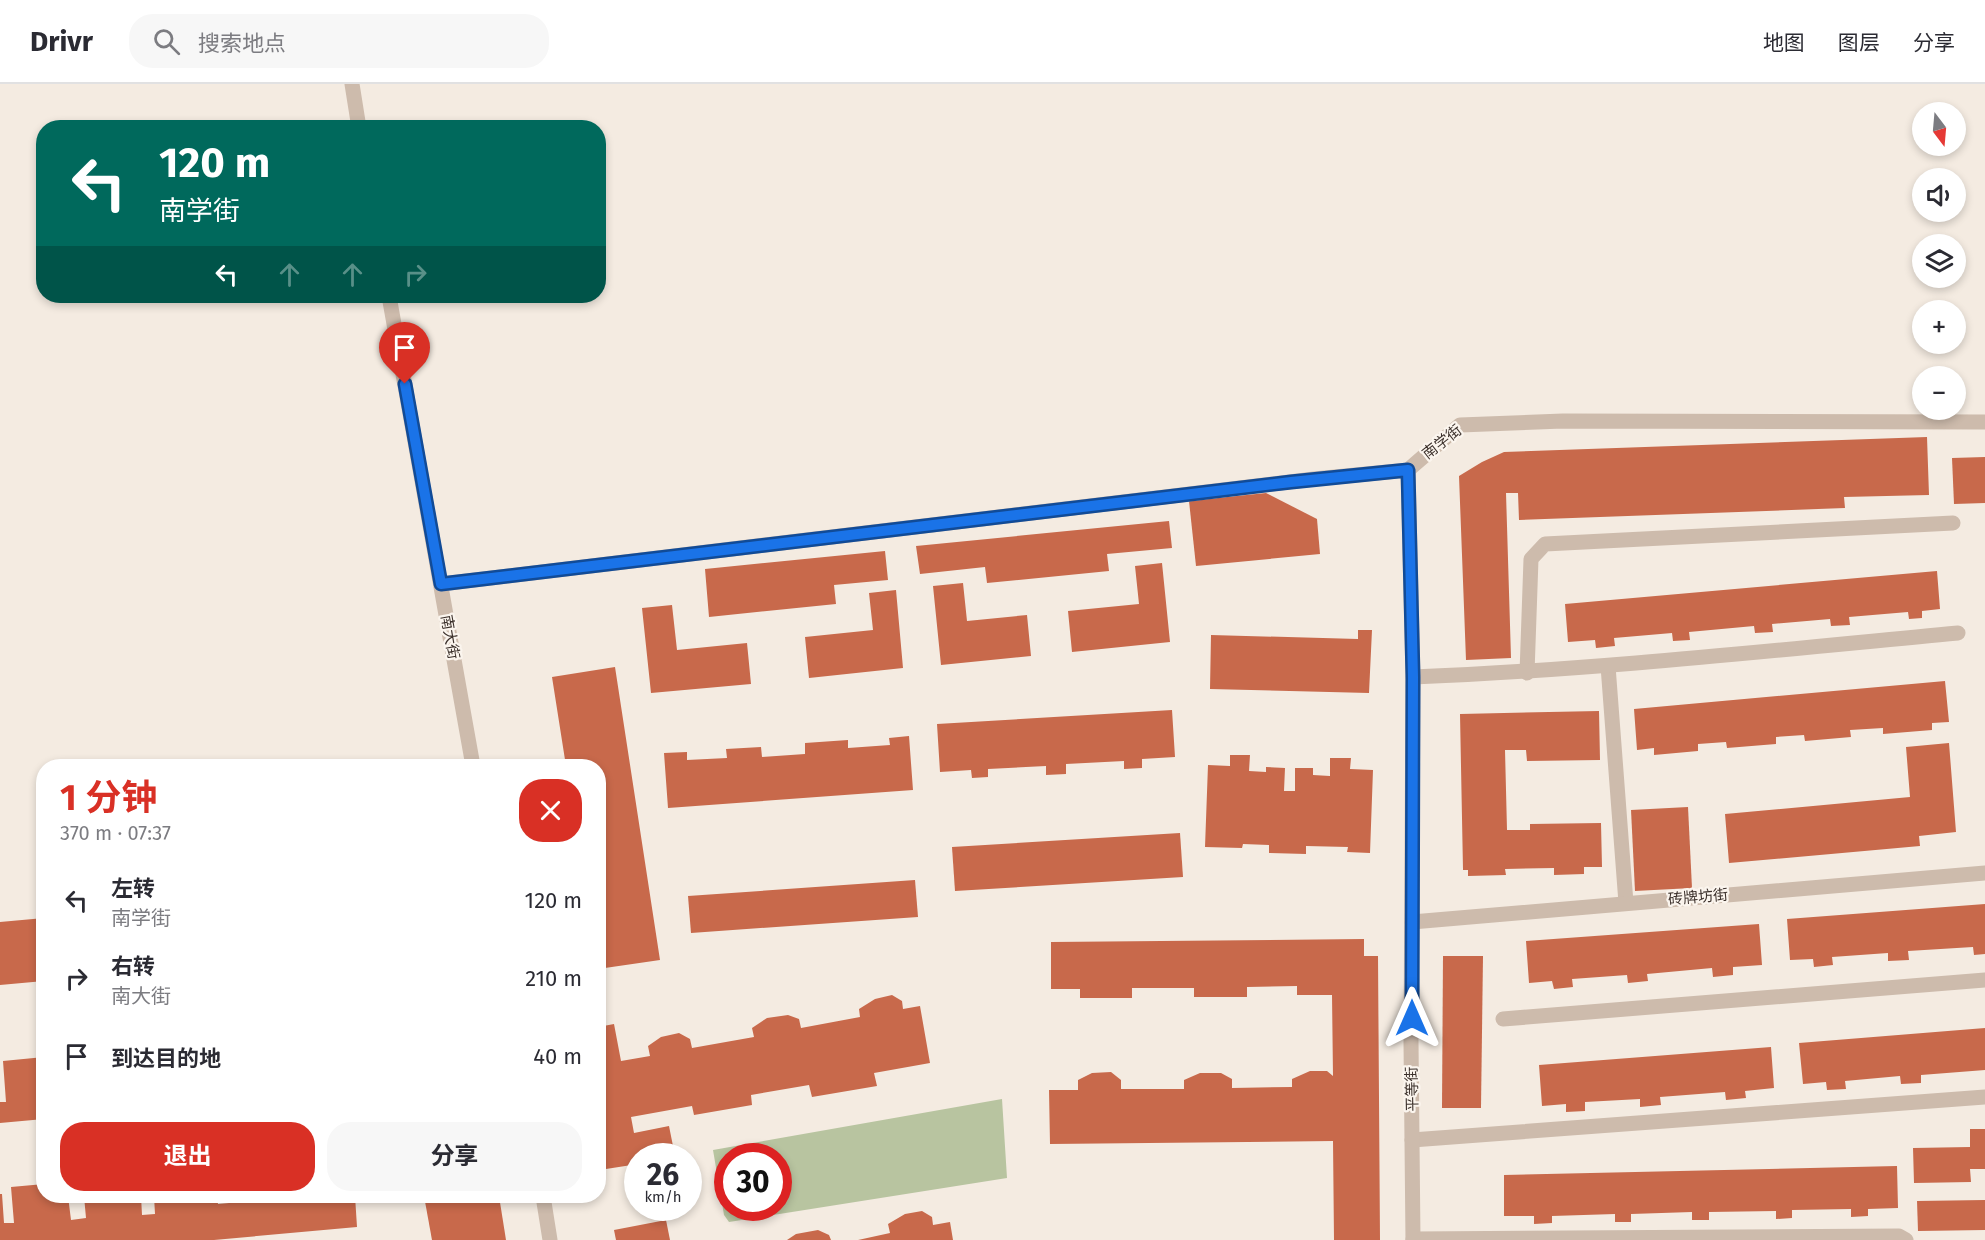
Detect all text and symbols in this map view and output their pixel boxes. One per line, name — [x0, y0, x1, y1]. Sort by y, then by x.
search box — [129, 14, 549, 68]
text: Drivr — [30, 25, 93, 58]
icon: search — [150, 25, 183, 58]
text: 搜索地点 — [198, 30, 286, 57]
text: 地图 — [1763, 30, 1805, 56]
text: 图层 — [1838, 30, 1880, 56]
text: 分享 — [1913, 30, 1955, 56]
north arrow — [1912, 102, 1966, 156]
map controls — [1912, 102, 1966, 420]
text: 120 m — [159, 138, 270, 188]
icon: left — [60, 144, 138, 222]
button: sound — [1912, 168, 1966, 222]
text: 南学街 — [159, 195, 240, 227]
button: layers — [1912, 234, 1966, 288]
icon: left — [210, 258, 243, 291]
icon: ahead — [273, 258, 306, 291]
icon: ahead — [336, 258, 369, 291]
icon: right — [399, 258, 432, 291]
button: + — [1912, 300, 1966, 354]
pin — [379, 322, 430, 384]
icon: arrive — [388, 331, 421, 364]
button: − — [1912, 366, 1966, 420]
street label: 南学街 — [1419, 421, 1465, 463]
street label: 南大街 — [437, 613, 463, 661]
text: 1 分钟 — [60, 776, 157, 820]
button: close — [519, 779, 582, 842]
text: 370 m · 07:37 — [60, 821, 171, 845]
text: 左转 — [111, 875, 155, 902]
icon: left — [60, 884, 93, 917]
street label: 砖牌坊街 — [1667, 885, 1729, 909]
text: 120 m — [525, 887, 582, 914]
text: 南学街 — [111, 906, 171, 930]
text: 右转 — [111, 953, 155, 980]
icon: right — [60, 962, 93, 995]
text: 210 m — [525, 965, 582, 992]
text: 南大街 — [111, 984, 171, 1008]
position arrow — [1380, 986, 1444, 1050]
icon: arrive — [60, 1040, 93, 1073]
text: 40 m — [533, 1043, 582, 1070]
text: 到达目的地 — [111, 1045, 221, 1072]
street label: 平等街 — [1403, 1066, 1421, 1112]
button: 退出 — [60, 1122, 315, 1191]
button: 分享 — [327, 1122, 582, 1191]
speed limit sign: 30 — [714, 1143, 792, 1221]
text: 26 — [647, 1157, 679, 1193]
text: km/h — [644, 1188, 682, 1206]

